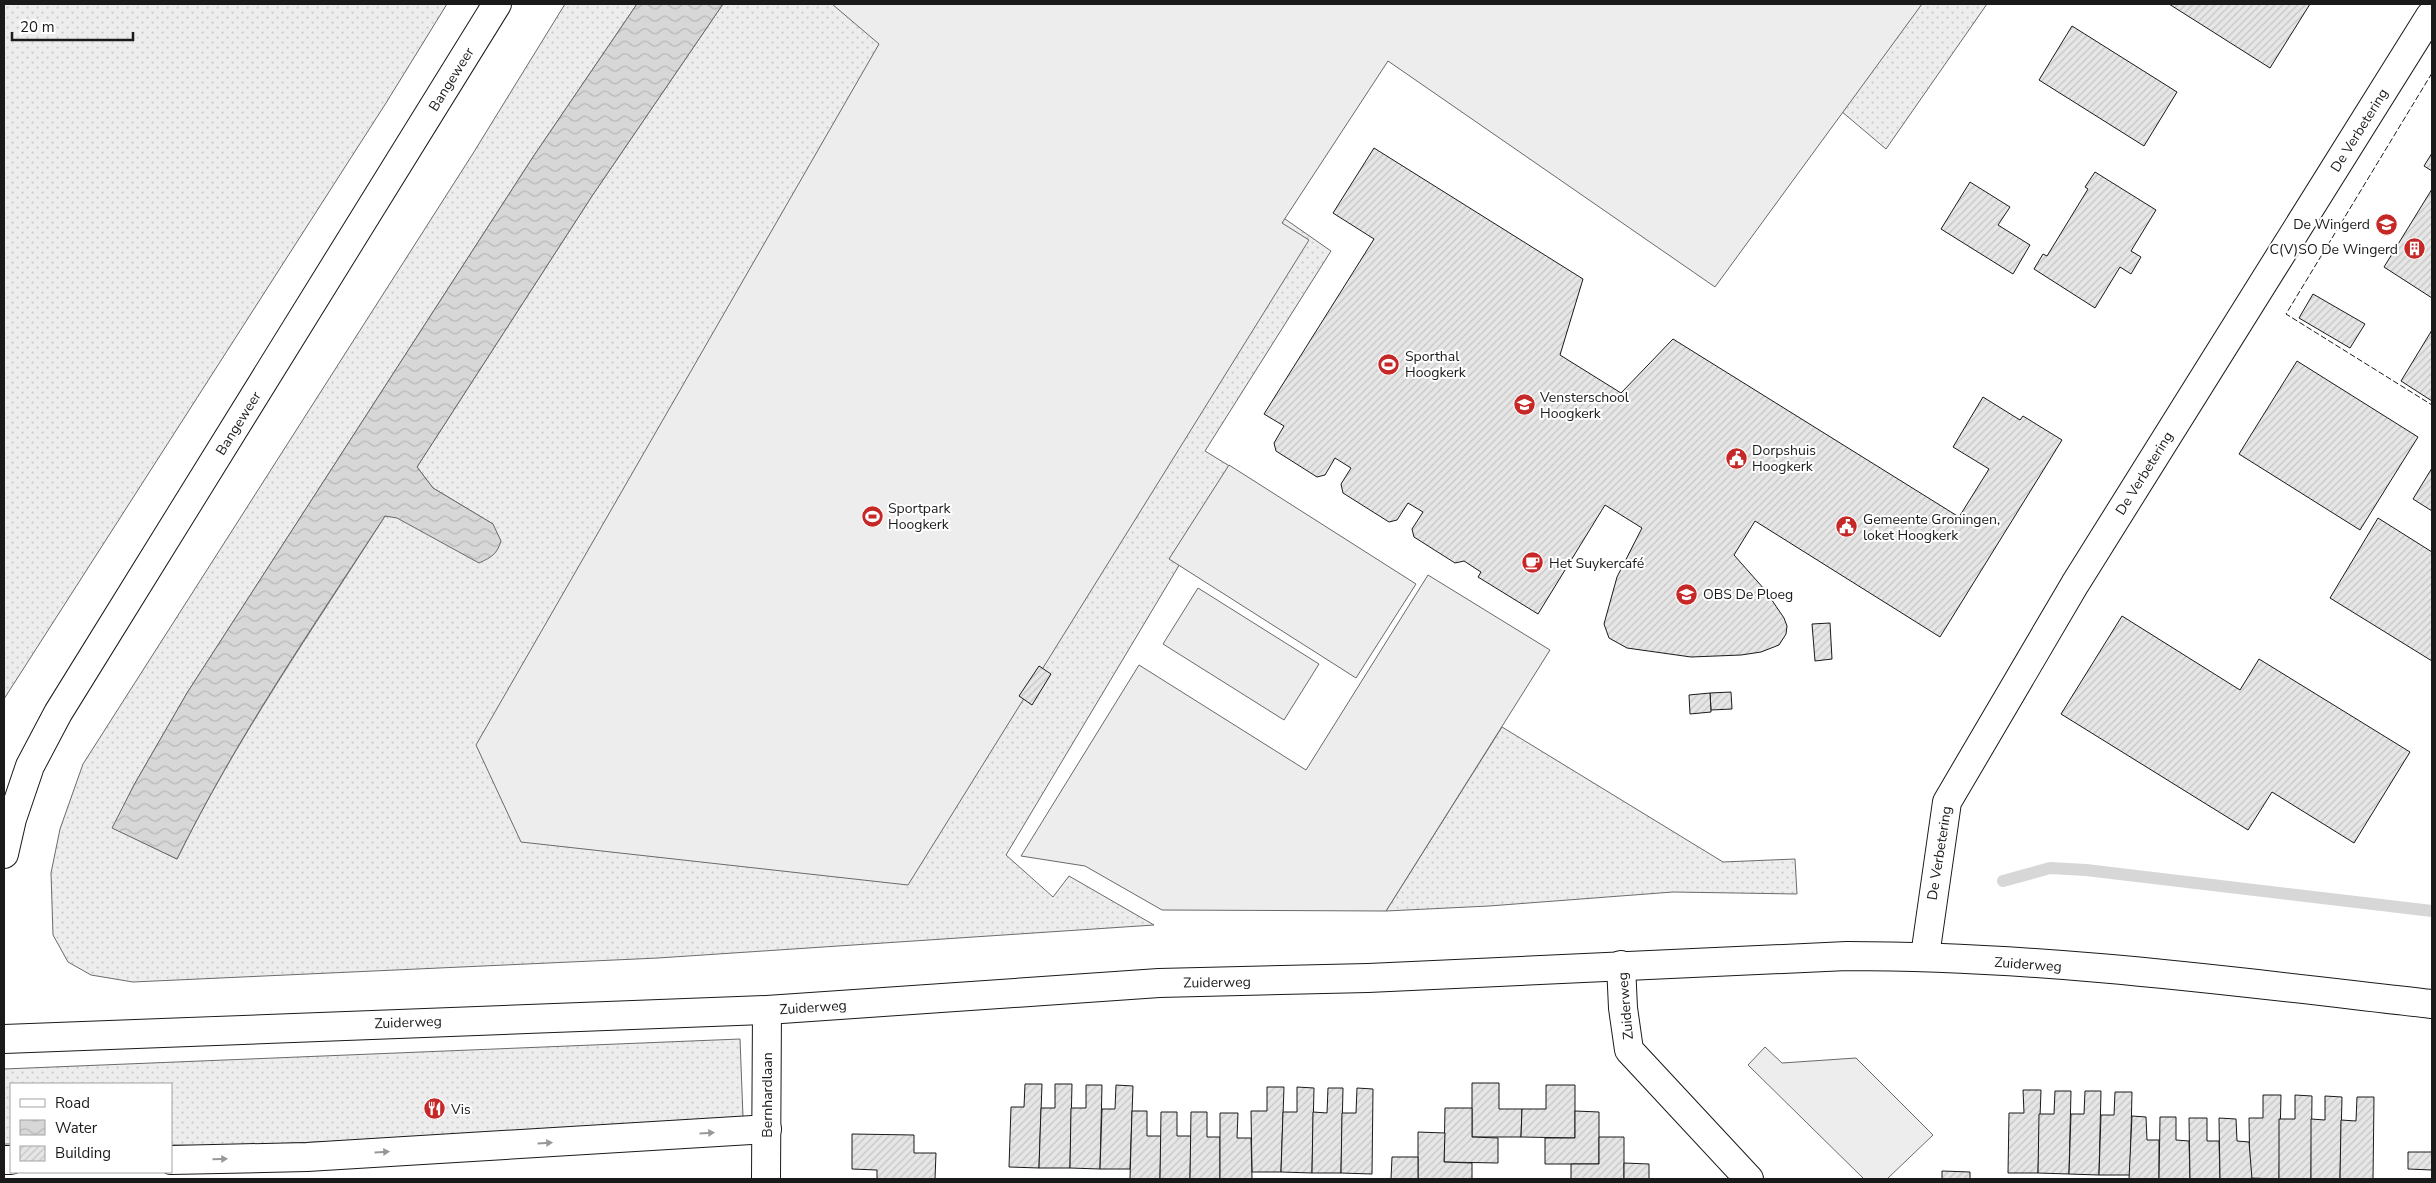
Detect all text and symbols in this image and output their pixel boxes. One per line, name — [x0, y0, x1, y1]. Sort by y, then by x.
scale bar — [12, 10, 134, 42]
text: 20 m — [20, 17, 55, 37]
street label: Bangeweer — [424, 44, 479, 115]
street label: De Verbetering — [2326, 85, 2393, 176]
school or university icon: De Wingerd — [2374, 212, 2398, 236]
place label: De Wingerd — [2293, 215, 2370, 234]
building icon: C(V)SO De Wingerd — [2402, 237, 2426, 261]
place label: C(V)SO De Wingerd — [2269, 240, 2398, 259]
place label: Sporthal Hoogkerk — [1405, 347, 1467, 382]
sports icon: Sporthal Hoogkerk — [1377, 352, 1401, 376]
street label: Bangeweer — [211, 388, 266, 459]
place label: Vensterschool Hoogkerk — [1539, 388, 1630, 423]
school or university icon: Vensterschool Hoogkerk — [1512, 393, 1536, 417]
street label: De Verbetering — [2111, 428, 2178, 519]
place label: Dorpshuis Hoogkerk — [1752, 441, 1816, 476]
public building icon: Dorpshuis Hoogkerk — [1724, 446, 1748, 470]
place label: Sportpark Hoogkerk — [888, 499, 951, 534]
sports icon: Sportpark Hoogkerk — [860, 504, 884, 528]
place label: Gemeente Groningen, loket Hoogkerk — [1863, 510, 2000, 545]
public building icon: Gemeente Groningen, loket Hoogkerk — [1835, 515, 1859, 539]
cafe icon: Het Suykercafé — [1521, 551, 1545, 575]
place label: Het Suykercafé — [1549, 554, 1644, 573]
school or university icon: OBS De Ploeg — [1675, 582, 1699, 606]
place label: OBS De Ploeg — [1703, 585, 1793, 604]
street label: De Verbetering — [1923, 805, 1956, 901]
street label: Zuiderweg — [1994, 953, 2062, 976]
street label: Zuiderweg — [1613, 971, 1638, 1040]
street label: Zuiderweg — [1183, 972, 1251, 993]
street label: Zuiderweg — [779, 996, 847, 1019]
street label: Zuiderweg — [374, 1012, 442, 1033]
street label: Bernhardlaan — [758, 1052, 777, 1138]
legend — [10, 1083, 172, 1173]
text: Road — [55, 1093, 90, 1113]
restaurant icon: Vis — [423, 1097, 447, 1121]
place label: Vis — [450, 1100, 471, 1119]
text: Water — [55, 1118, 98, 1138]
one-way arrow — [699, 1129, 715, 1137]
one-way arrow — [537, 1138, 553, 1146]
text: Building — [55, 1143, 111, 1163]
one-way arrow — [375, 1148, 391, 1156]
one-way arrow — [212, 1155, 228, 1163]

